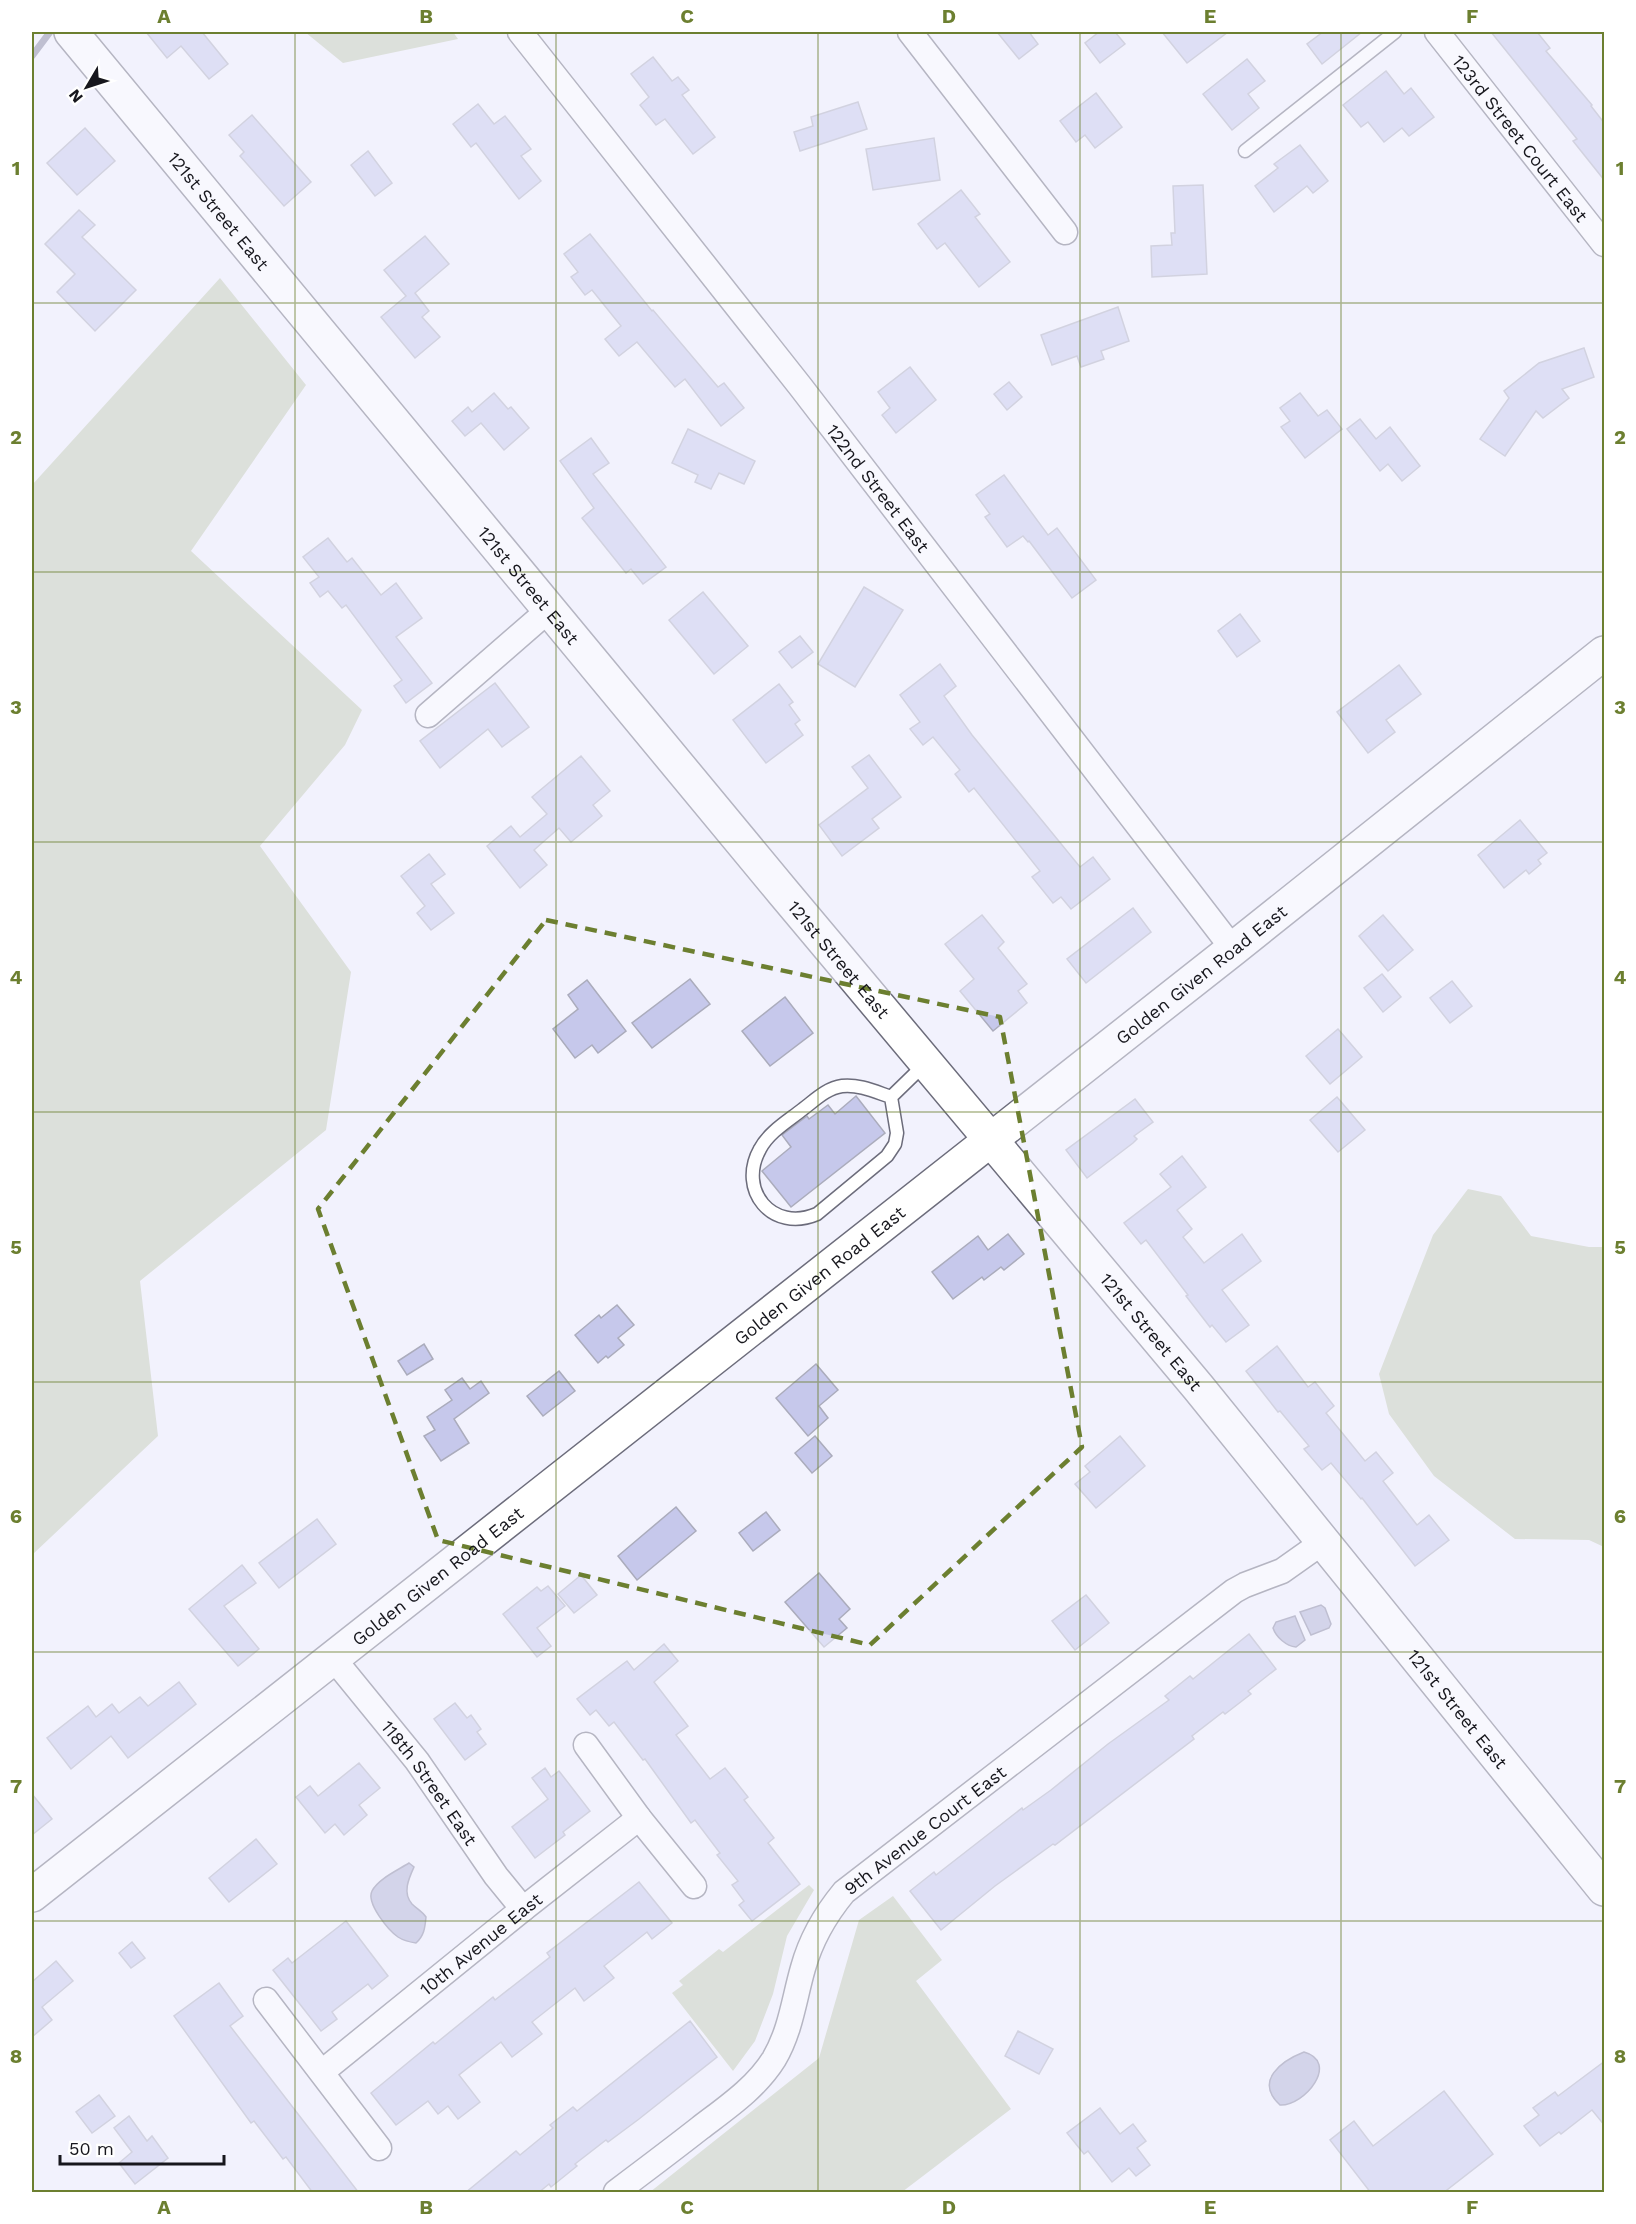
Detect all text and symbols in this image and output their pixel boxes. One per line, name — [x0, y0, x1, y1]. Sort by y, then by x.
text: A — [157, 4, 171, 28]
text: B — [419, 4, 433, 28]
text: C — [680, 4, 694, 28]
text: D — [942, 4, 956, 28]
text: E — [1204, 4, 1216, 28]
text: F — [1466, 4, 1478, 28]
street label: 123rd Street Court East — [1448, 50, 1593, 226]
north arrow — [57, 57, 117, 117]
text: N — [65, 86, 87, 107]
street label: 121st Street East — [164, 147, 274, 274]
text: 1 — [12, 156, 20, 180]
text: 1 — [1616, 156, 1624, 180]
street label: 122nd Street East — [823, 420, 934, 556]
text: 2 — [10, 425, 22, 449]
text: 2 — [1614, 425, 1626, 449]
street label: 121st Street East — [474, 522, 584, 649]
text: 3 — [10, 695, 22, 719]
text: 3 — [1614, 695, 1626, 719]
street label: 121st Street East — [784, 896, 895, 1022]
street label: Golden Given Road East — [1111, 900, 1291, 1048]
text: 4 — [10, 965, 23, 989]
text: 4 — [1614, 965, 1627, 989]
street label: Golden Given Road East — [729, 1201, 909, 1349]
text: 5 — [10, 1235, 22, 1259]
text: 5 — [1614, 1235, 1626, 1259]
street label: 121st Street East — [1096, 1268, 1207, 1395]
street label: Golden Given Road East — [348, 1502, 528, 1650]
text: 6 — [10, 1504, 22, 1528]
text: 6 — [1614, 1504, 1626, 1528]
street label: 121st Street East — [1404, 1645, 1513, 1773]
street label: 118th Street East — [378, 1716, 482, 1849]
street label: 9th Avenue Court East — [840, 1761, 1010, 1899]
text: 7 — [10, 1774, 22, 1798]
text: 7 — [1614, 1774, 1626, 1798]
street label: 10th Avenue East — [415, 1888, 546, 1999]
text: 8 — [10, 2044, 22, 2068]
text: 8 — [1614, 2044, 1626, 2068]
scale bar — [60, 2128, 224, 2166]
text: 50 m — [69, 2138, 114, 2159]
text: A — [157, 2195, 171, 2219]
text: B — [419, 2195, 433, 2219]
text: C — [680, 2195, 694, 2219]
text: D — [942, 2195, 956, 2219]
text: E — [1204, 2195, 1216, 2219]
text: F — [1466, 2195, 1478, 2219]

